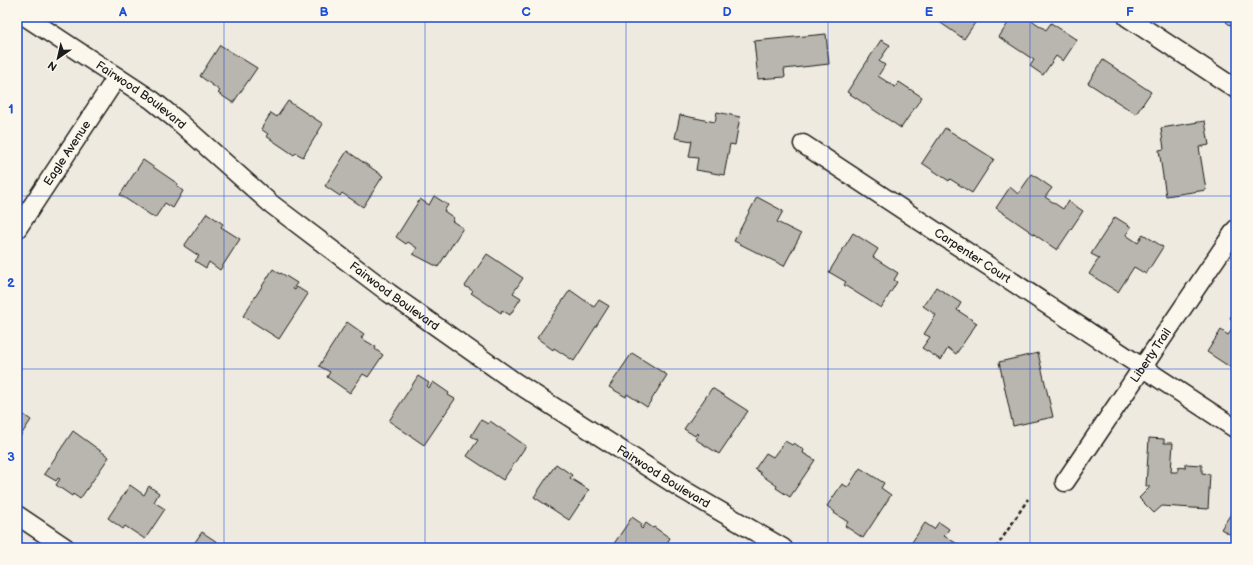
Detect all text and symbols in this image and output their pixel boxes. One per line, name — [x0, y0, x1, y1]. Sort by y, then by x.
text: A — [118, 4, 127, 20]
text: B — [319, 4, 329, 20]
text: C — [521, 4, 531, 20]
text: D — [722, 4, 732, 20]
text: E — [925, 4, 934, 20]
text: F — [1126, 4, 1134, 20]
north arrow — [38, 38, 78, 78]
text: N — [46, 58, 60, 74]
street label: Fairwood Boulevard — [93, 58, 189, 133]
text: 1 — [8, 101, 14, 117]
street label: Eagle Avenue — [41, 118, 94, 189]
street label: Carpenter Court — [931, 225, 1014, 287]
street label: Fairwood Boulevard — [346, 259, 442, 334]
text: 2 — [7, 275, 15, 291]
street label: Liberty Trail — [1127, 325, 1175, 386]
street label: Fairwood Boulevard — [614, 442, 713, 512]
text: 3 — [7, 449, 15, 465]

